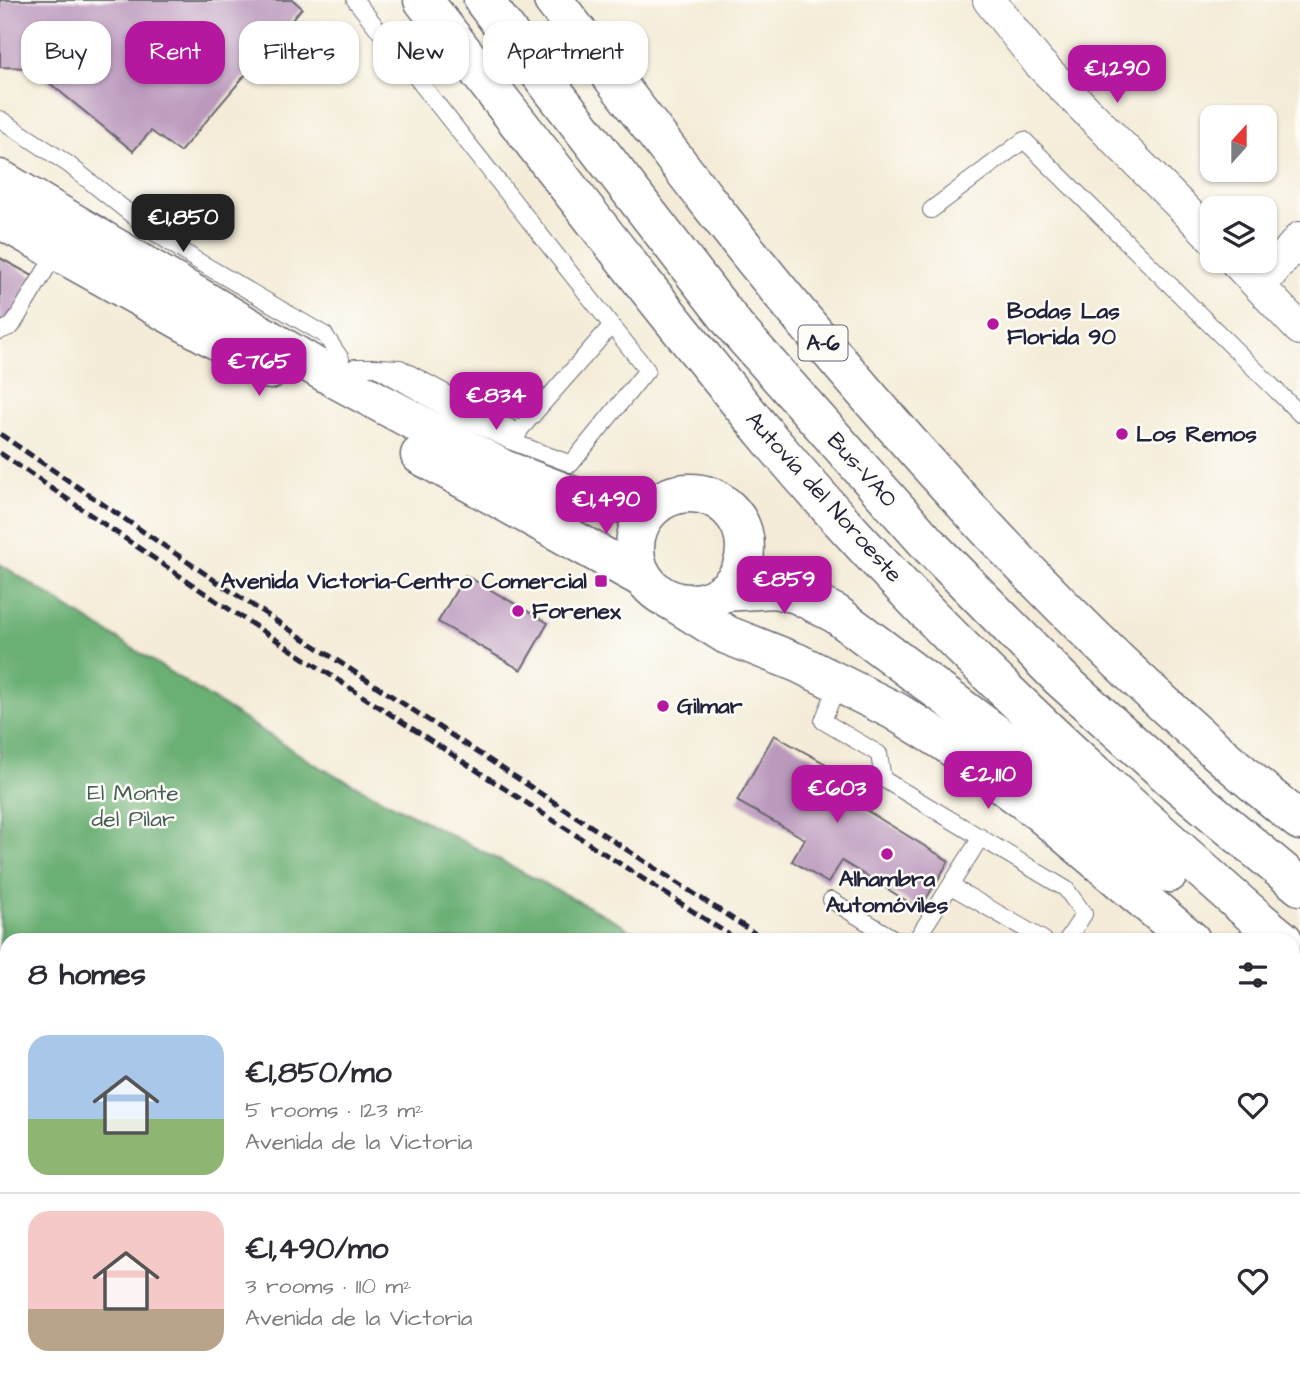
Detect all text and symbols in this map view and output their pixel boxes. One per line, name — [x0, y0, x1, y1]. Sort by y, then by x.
chip: Buy — [21, 21, 111, 84]
chip: Rent — [125, 21, 225, 84]
chip: Filters — [239, 21, 359, 84]
chip: New — [373, 21, 469, 84]
chip: Apartment — [483, 21, 648, 84]
pin: €1,290 — [1060, 46, 1174, 105]
text: €1,290 — [1084, 52, 1150, 84]
north arrow — [1200, 105, 1278, 182]
map controls — [1200, 105, 1277, 273]
pin: €1,850 — [126, 194, 240, 254]
button: layers — [1200, 196, 1277, 273]
text: €1,850 — [147, 201, 219, 233]
place label: Bodas Las Florida 90 — [1007, 295, 1120, 353]
marker: Bodas Las Florida 90 — [985, 316, 1001, 332]
road number: A-6 — [798, 326, 848, 360]
pin: €765 — [218, 338, 300, 398]
text: €765 — [227, 345, 291, 377]
pin: €834 — [455, 372, 537, 432]
text: €834 — [466, 379, 526, 411]
street label: Autovía del Noroeste — [738, 404, 910, 590]
place label: Los Remos — [1136, 418, 1257, 450]
street label: Bus-VAO — [820, 425, 904, 515]
marker: Los Remos — [1114, 426, 1130, 442]
pin: €1,490 — [549, 476, 663, 536]
text: €1,490 — [572, 483, 640, 515]
pin: €859 — [743, 556, 825, 616]
text: €859 — [753, 563, 815, 595]
place label: Avenida Victoria-Centro Comercial — [221, 565, 587, 597]
marker: Avenida Victoria-Centro Comercial — [593, 573, 609, 589]
place label: Forenex — [532, 595, 622, 627]
marker: Forenex — [510, 603, 526, 619]
place label: Gilmar — [677, 690, 743, 722]
marker: Gilmar — [655, 698, 671, 714]
pin: €2,110 — [931, 752, 1045, 811]
text: €2,110 — [960, 758, 1016, 790]
pin: €603 — [796, 766, 878, 825]
text: €603 — [808, 772, 866, 804]
park label: El Monte del Pilar — [87, 777, 179, 835]
marker: Alhambra Automóviles — [879, 846, 895, 862]
place label: Alhambra Automóviles — [826, 863, 949, 921]
text: 8 homes — [28, 954, 146, 996]
icon: filters — [1234, 956, 1272, 994]
text: €1,850/mo — [245, 1052, 392, 1094]
icon: home — [84, 1063, 168, 1147]
icon: heart — [1234, 1086, 1272, 1124]
text: 5 rooms · 123 m² — [245, 1094, 424, 1126]
text: Avenida de la Victoria — [245, 1126, 472, 1158]
text: €1,490/mo — [245, 1228, 388, 1270]
icon: home — [84, 1239, 168, 1323]
icon: heart — [1234, 1262, 1272, 1300]
text: 3 rooms · 110 m² — [245, 1270, 412, 1302]
text: Avenida de la Victoria — [245, 1302, 472, 1334]

